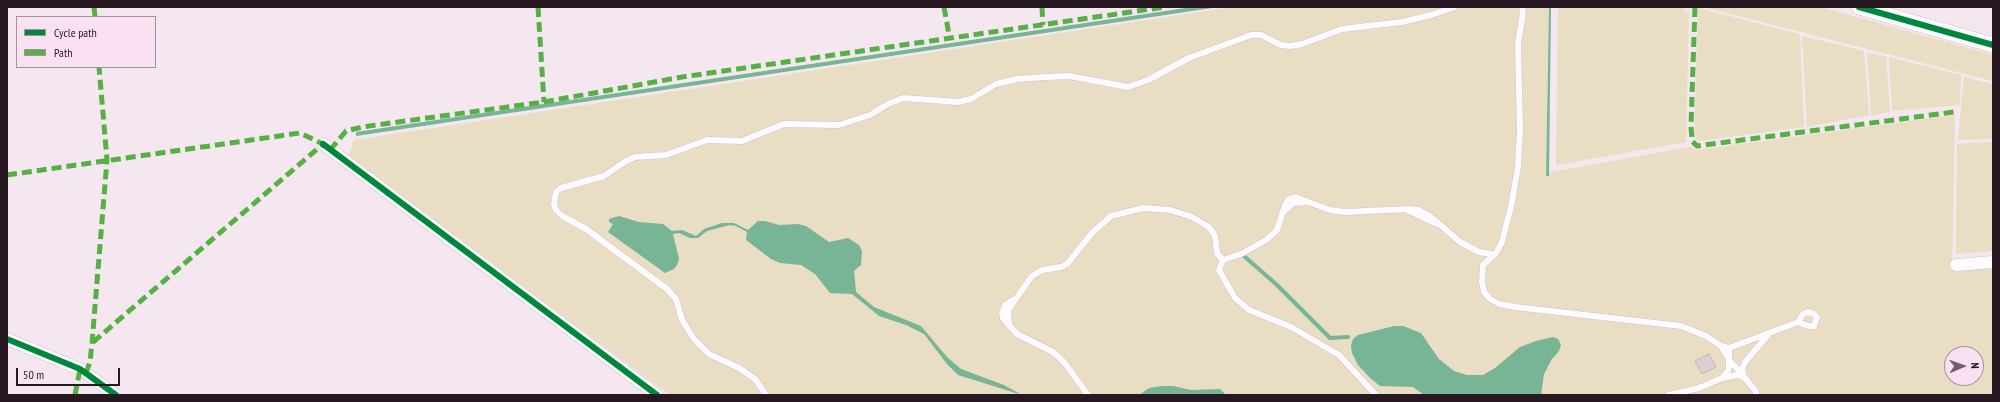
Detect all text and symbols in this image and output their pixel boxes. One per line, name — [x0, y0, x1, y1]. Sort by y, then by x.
legend — [16, 16, 156, 68]
text: Cycle path — [54, 25, 97, 40]
text: Path — [54, 45, 72, 60]
north arrow — [1944, 346, 1984, 386]
scale bar — [18, 360, 122, 386]
text: N — [1968, 362, 1982, 369]
text: 50 m — [23, 367, 44, 382]

